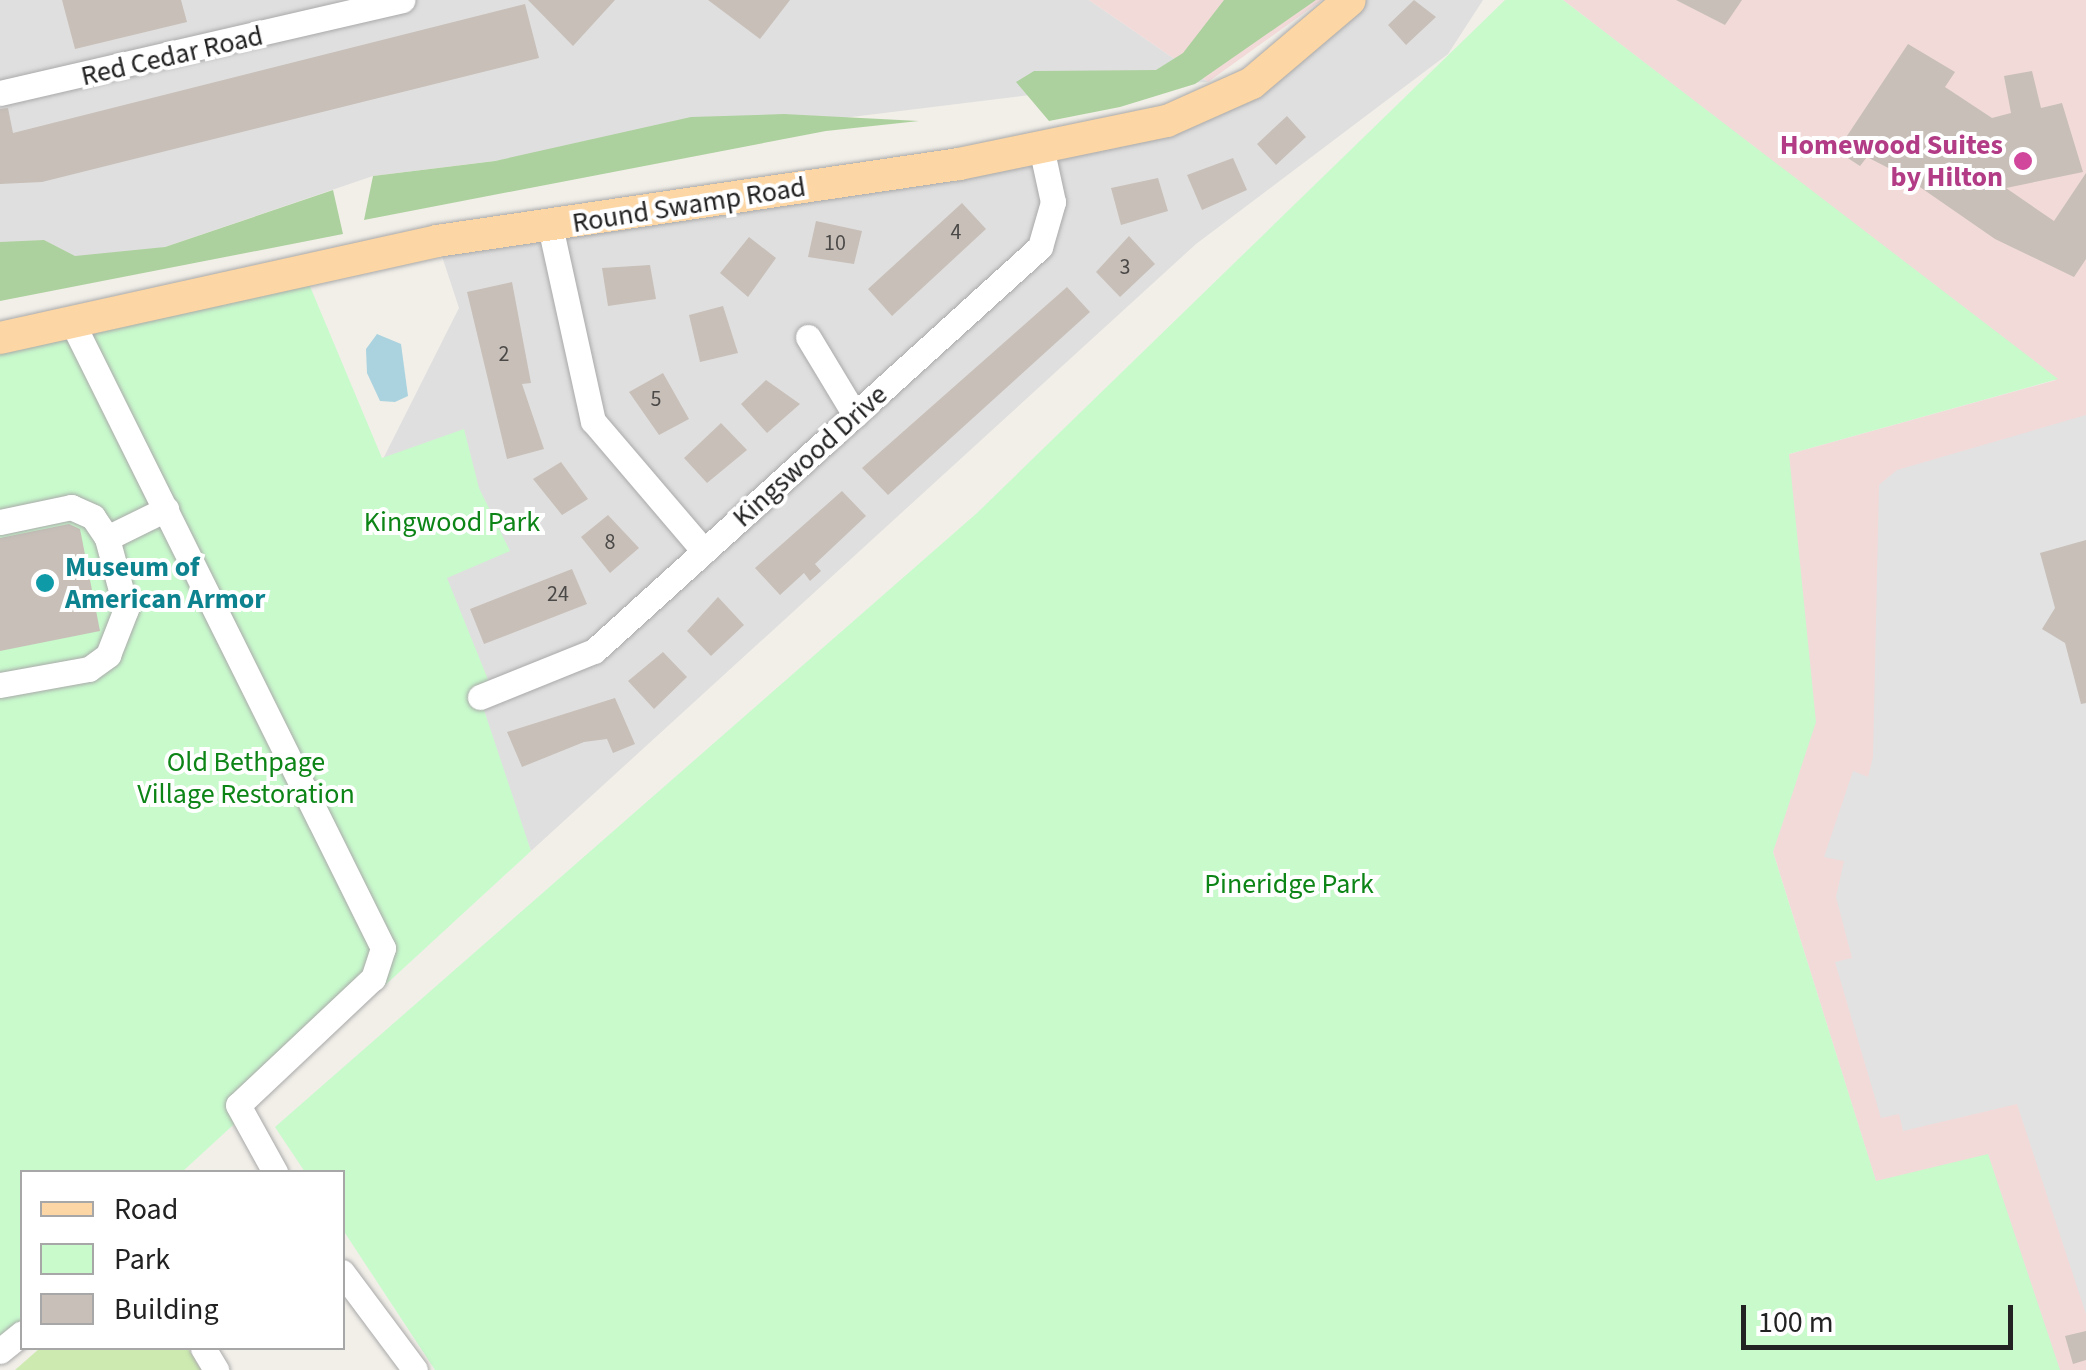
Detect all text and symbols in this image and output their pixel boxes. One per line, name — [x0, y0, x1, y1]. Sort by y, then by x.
street label: Red Cedar Road — [78, 19, 266, 93]
place label: Homewood Suites by Hilton — [1780, 128, 2003, 194]
marker: Homewood Suites by Hilton — [2012, 150, 2034, 172]
street label: Round Swamp Road — [570, 170, 808, 240]
house number: 4 — [951, 220, 961, 246]
house number: 10 — [824, 231, 846, 257]
house number: 3 — [1120, 255, 1130, 281]
house number: 2 — [499, 342, 509, 368]
street label: Kingswood Drive — [726, 378, 894, 534]
house number: 5 — [651, 387, 661, 413]
park label: Kingwood Park — [364, 505, 540, 539]
house number: 8 — [605, 530, 615, 556]
place label: Museum of American Armor — [65, 550, 265, 616]
marker: Museum of American Armor — [34, 572, 56, 594]
house number: 24 — [547, 582, 569, 608]
park label: Old Bethpage Village Restoration — [137, 745, 355, 811]
park label: Pineridge Park — [1204, 867, 1374, 901]
legend — [20, 1170, 345, 1350]
text: Road — [114, 1188, 178, 1231]
text: Park — [114, 1238, 170, 1281]
scale bar — [1746, 1285, 2018, 1347]
text: Building — [114, 1288, 219, 1331]
text: 100 m — [1758, 1301, 1834, 1344]

